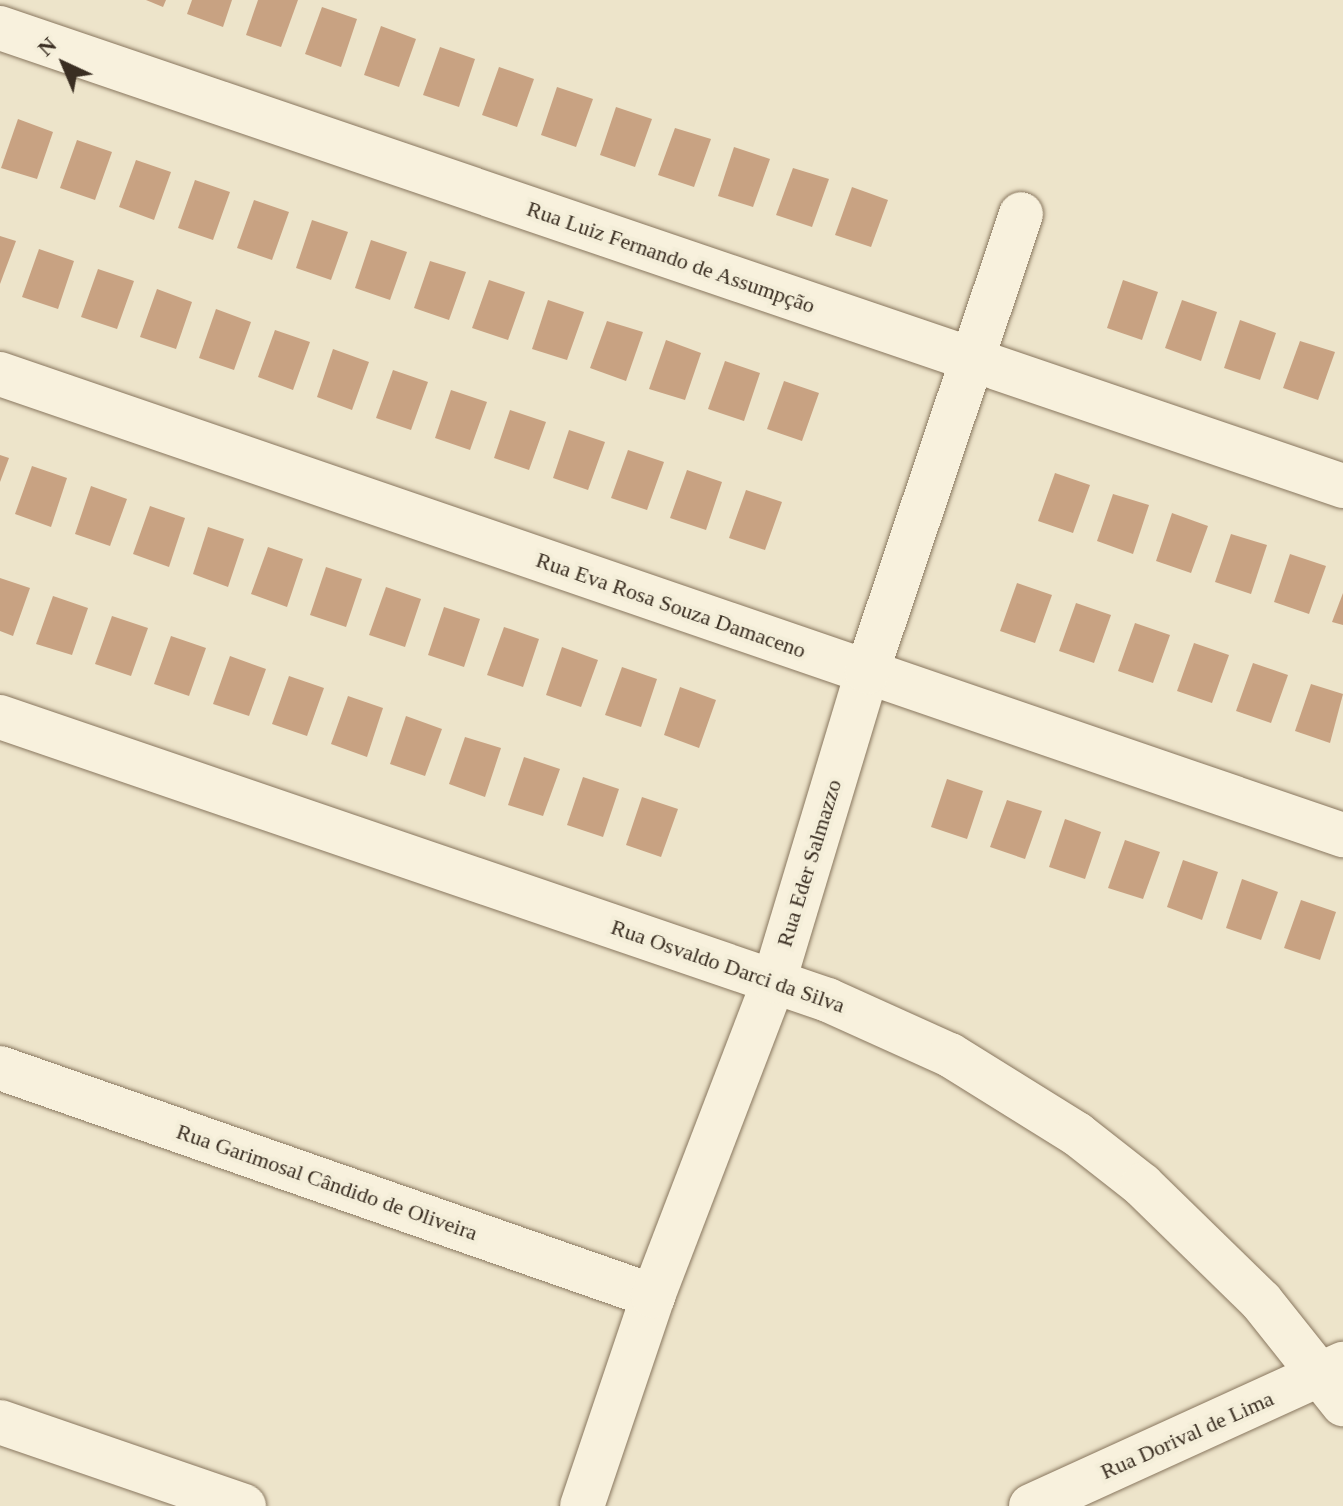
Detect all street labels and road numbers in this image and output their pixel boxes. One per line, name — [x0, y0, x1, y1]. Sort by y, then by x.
street label: Rua Luiz Fernando de Assumpção — [523, 195, 819, 319]
street label: Rua Eva Rosa Souza Damaceno — [533, 546, 809, 664]
street label: Rua Eder Salmazzo — [771, 776, 847, 950]
street label: Rua Osvaldo Darci da Silva — [608, 914, 848, 1018]
street label: Rua Garimosal Cândido de Oliveira — [173, 1118, 481, 1246]
street label: Rua Dorival de Lima — [1097, 1385, 1277, 1485]

